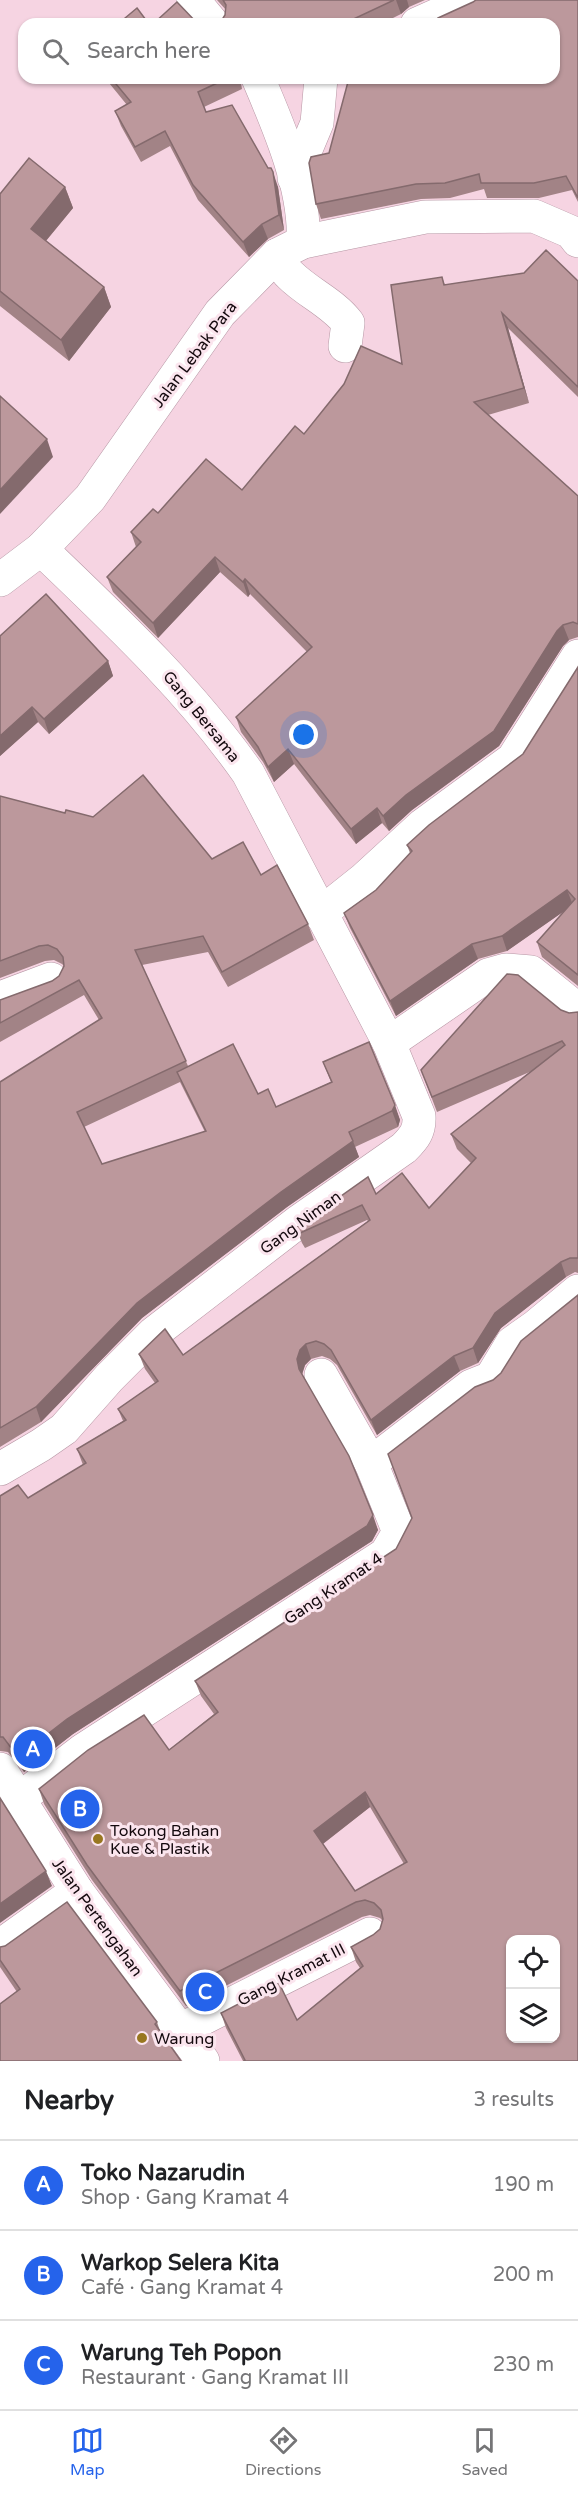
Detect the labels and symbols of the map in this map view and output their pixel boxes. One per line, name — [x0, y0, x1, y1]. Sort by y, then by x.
street label: Jalan Lebak Para — [148, 297, 241, 412]
street label: Gang Bersama — [158, 667, 244, 766]
your location — [289, 720, 318, 749]
street label: Gang Niman — [256, 1187, 345, 1259]
street label: Gang Kramat 4 — [280, 1548, 387, 1629]
pin: A — [14, 1726, 52, 1772]
pin: B — [60, 1786, 100, 1832]
place label: Tokong Bahan Kue & Plastik — [110, 1821, 219, 1859]
marker: Tokong Bahan Kue & Plastik — [91, 1832, 105, 1846]
street label: Jalan Pertengahan — [48, 1855, 147, 1981]
street label: Gang Kramat III — [234, 1939, 349, 2011]
pin: C — [186, 1970, 224, 2014]
place label: Warung — [154, 2029, 214, 2049]
marker: Warung — [135, 2031, 149, 2045]

